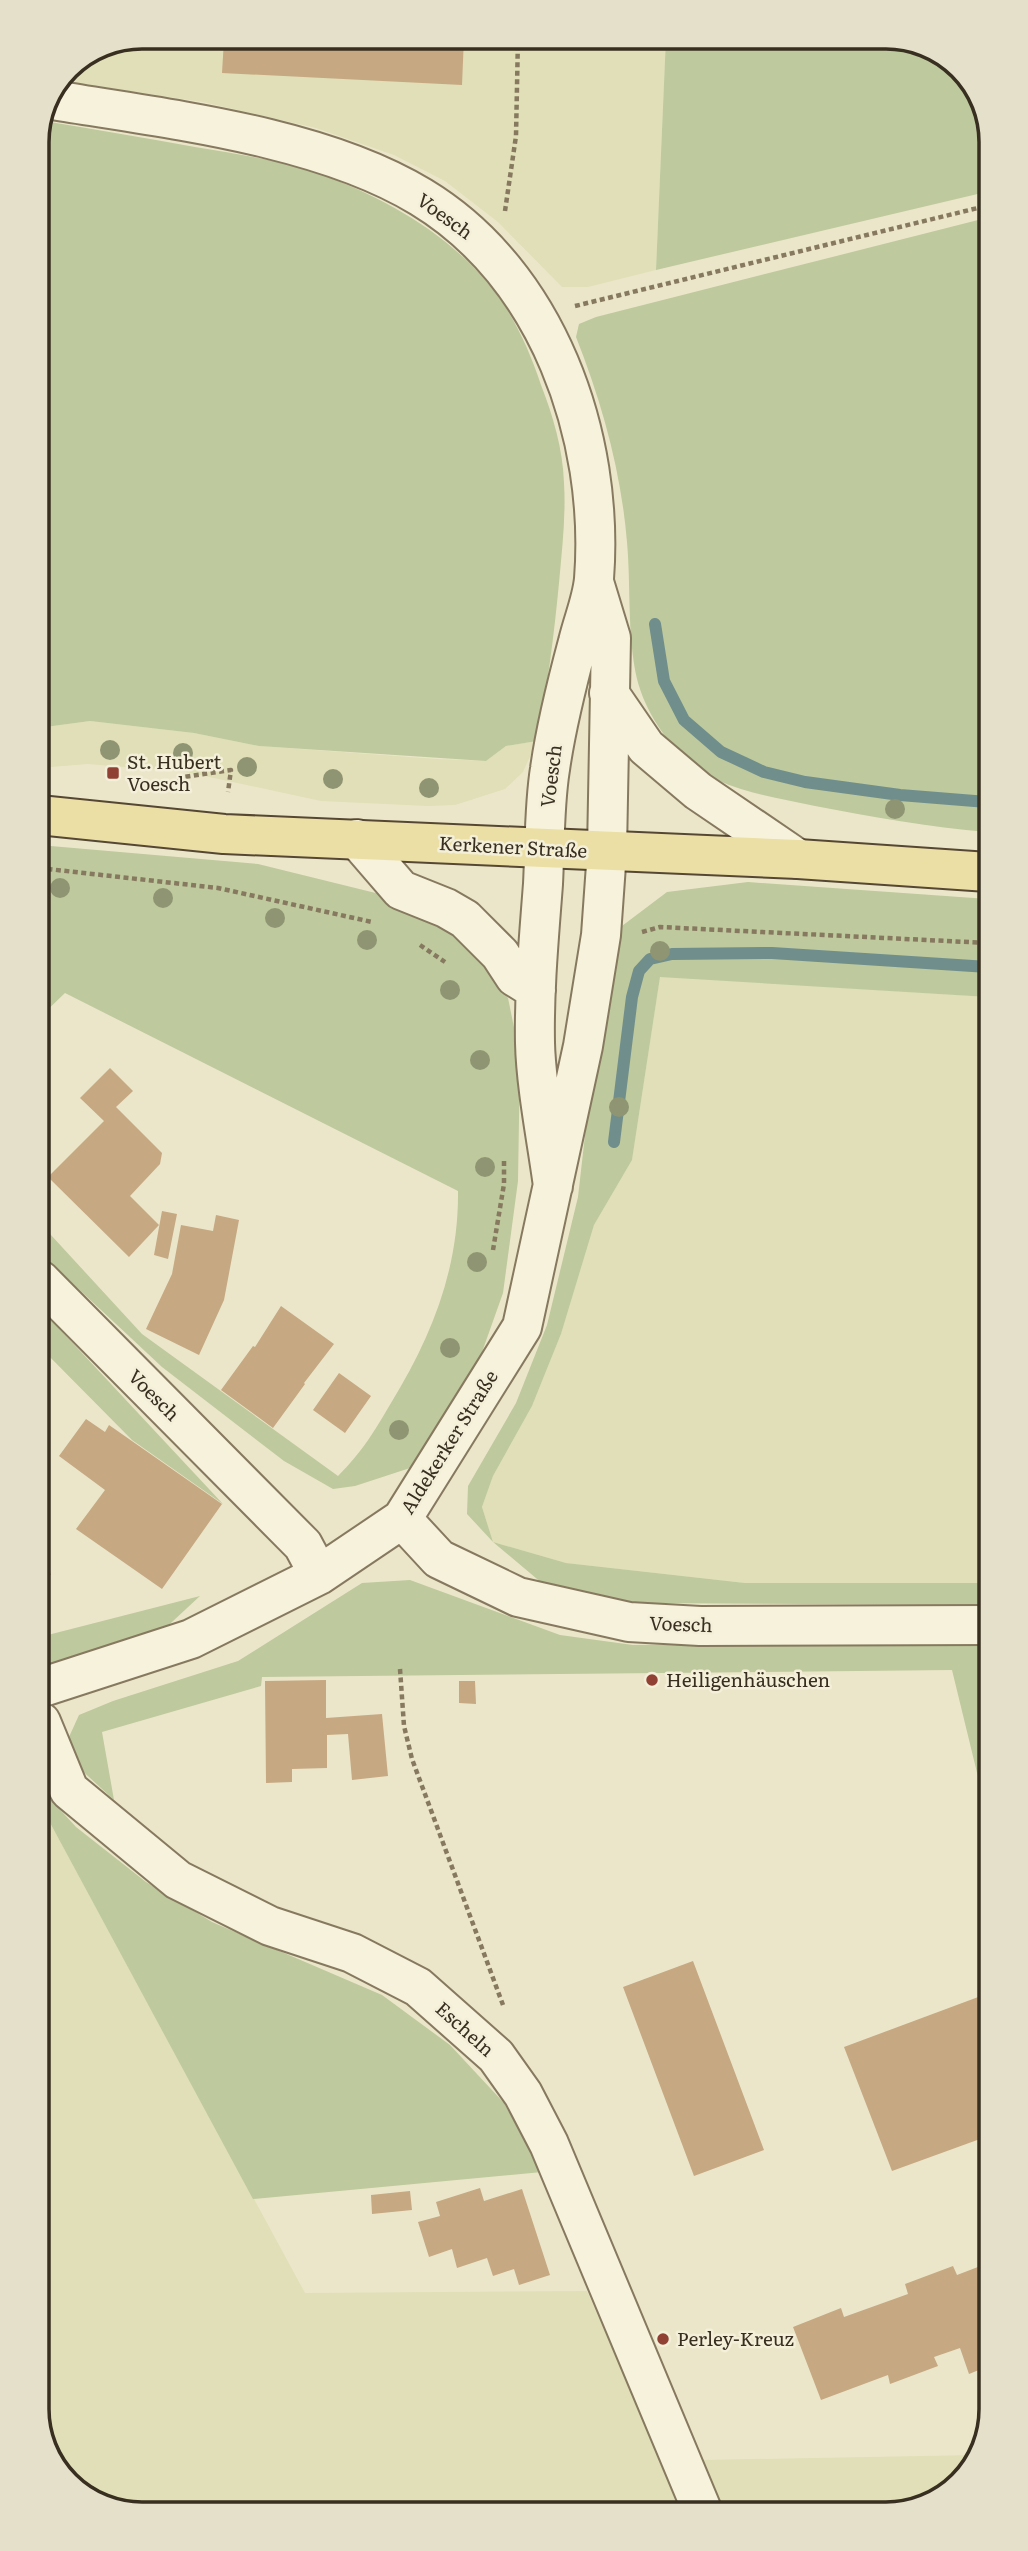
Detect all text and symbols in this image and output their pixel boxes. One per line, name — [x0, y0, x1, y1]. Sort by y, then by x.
street label: Voesch — [412, 185, 479, 245]
street label: Voesch — [532, 743, 568, 809]
place label: St. Hubert Voesch — [127, 747, 221, 797]
marker: St. Hubert Voesch — [105, 765, 121, 781]
street label: Kerkener Straße — [438, 828, 588, 864]
street label: Voesch — [122, 1362, 187, 1427]
street label: Aldekerker Straße — [393, 1364, 504, 1519]
street label: Voesch — [649, 1608, 713, 1638]
place label: Heiligenhäuschen — [666, 1665, 830, 1693]
marker: Heiligenhäuschen — [644, 1672, 660, 1688]
street label: Escheln — [430, 1994, 501, 2062]
place label: Perley-Kreuz — [677, 2324, 794, 2352]
marker: Perley-Kreuz — [655, 2331, 671, 2347]

